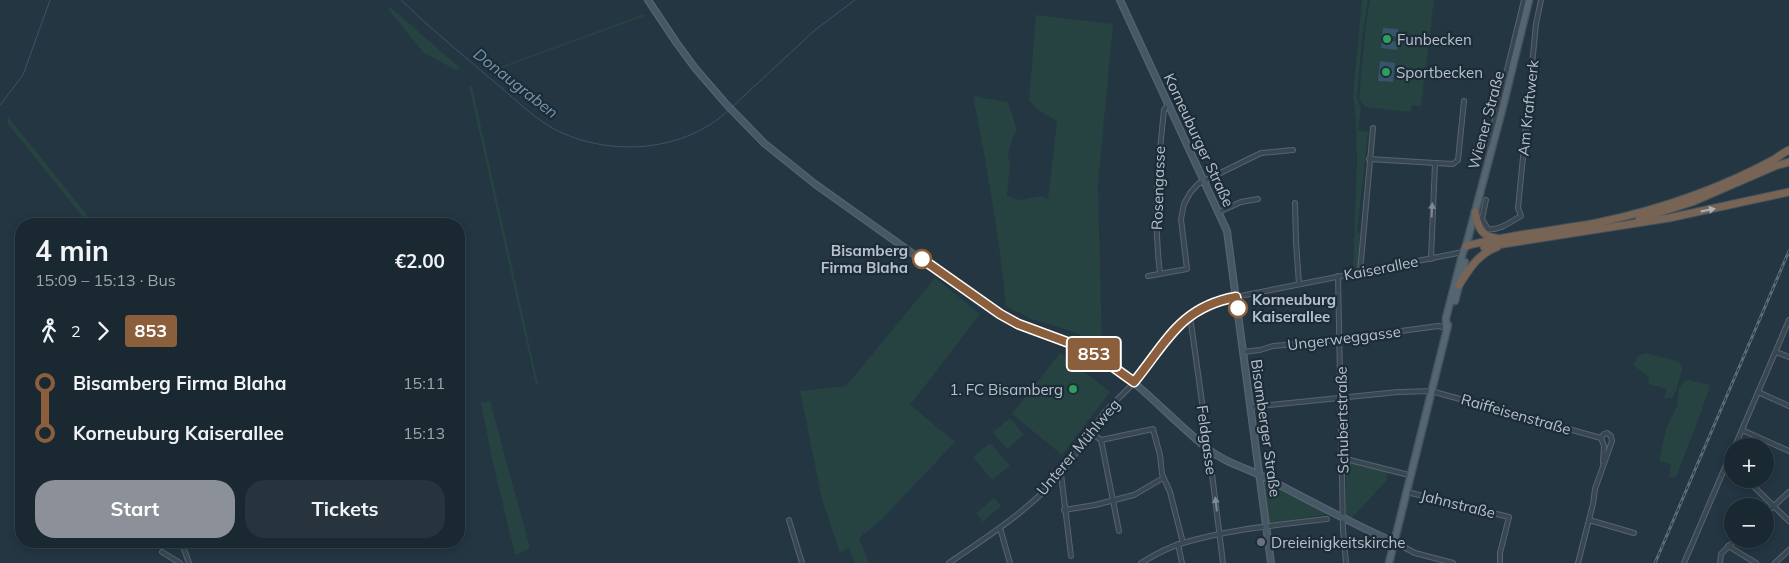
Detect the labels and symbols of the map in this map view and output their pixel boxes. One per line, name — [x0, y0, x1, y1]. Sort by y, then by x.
place label: Funbecken — [1397, 30, 1472, 49]
marker: Funbecken — [1381, 33, 1393, 45]
water label: Donaugraben — [470, 44, 562, 122]
street label: Am Kraftwerk — [1514, 59, 1543, 157]
place label: Sportbecken — [1396, 63, 1483, 82]
marker: Sportbecken — [1380, 66, 1392, 78]
street label: Wiener Straße — [1464, 69, 1508, 171]
street label: Korneuburger Straße — [1160, 70, 1238, 210]
street label: Rosengasse — [1147, 146, 1169, 230]
one-way arrow — [1429, 202, 1437, 218]
one-way arrow — [1701, 206, 1716, 214]
place label: Bisamberg Firma Blaha — [821, 241, 908, 277]
marker: Bisamberg Firma Blaha — [912, 249, 932, 269]
street label: Kaiserallee — [1342, 251, 1420, 285]
place label: Korneuburg Kaiserallee — [1252, 290, 1336, 326]
marker: Korneuburg Kaiserallee — [1228, 298, 1248, 318]
street label: Ungerweggasse — [1286, 322, 1402, 354]
line badge: 853 — [1065, 338, 1123, 370]
street label: Bisamberger Straße — [1247, 358, 1285, 498]
street label: Schubertstraße — [1332, 366, 1352, 474]
place label: 1. FC Bisamberg — [949, 380, 1063, 399]
marker: 1. FC Bisamberg — [1067, 383, 1079, 395]
street label: Raiffeisenstraße — [1459, 389, 1573, 439]
street label: Unterer Mühlweg — [1032, 395, 1124, 499]
street label: Feldgasse — [1193, 404, 1221, 476]
street label: Jahnstraße — [1419, 486, 1497, 522]
one-way arrow — [1212, 496, 1220, 512]
place label: Dreieinigkeitskirche — [1271, 533, 1405, 552]
marker: Dreieinigkeitskirche — [1255, 536, 1267, 548]

